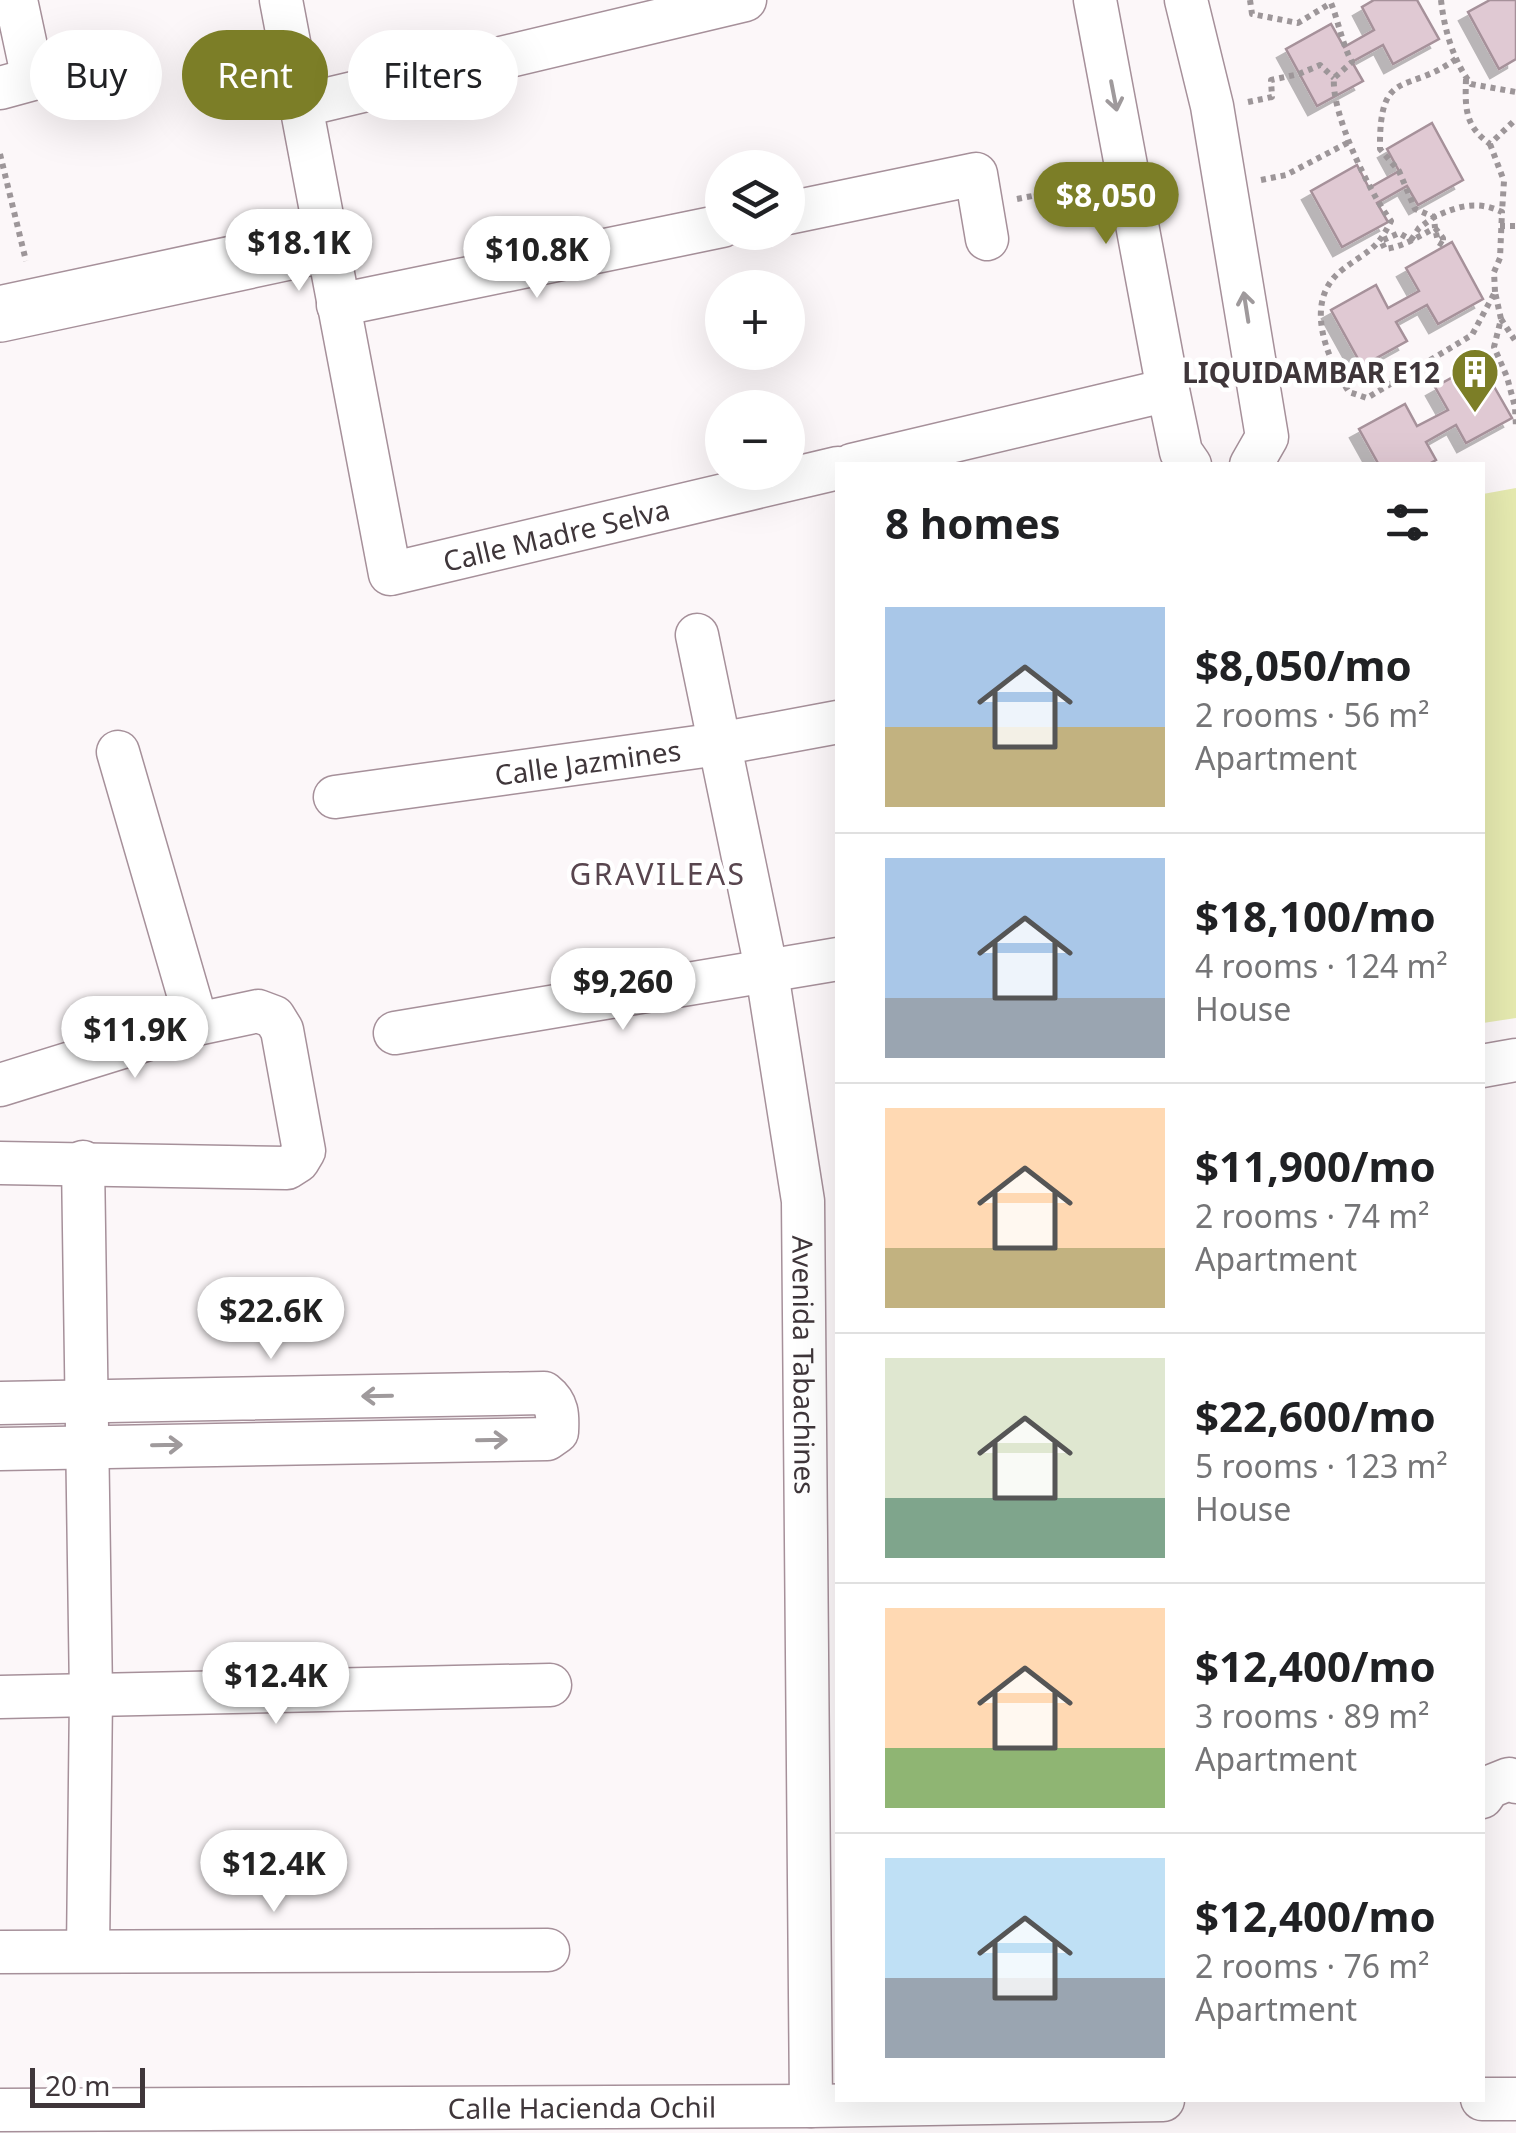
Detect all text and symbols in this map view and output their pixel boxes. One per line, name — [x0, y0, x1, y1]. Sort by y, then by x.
chip: Buy — [30, 30, 162, 120]
chip: Rent — [182, 30, 328, 120]
chip: Filters — [348, 30, 518, 120]
one-way arrow — [1105, 79, 1124, 111]
map controls — [705, 150, 805, 490]
button: layers — [705, 150, 805, 250]
pin: $8,050 — [1025, 162, 1187, 247]
text: $8,050 — [1056, 173, 1156, 216]
pin: $18.1K — [218, 209, 380, 294]
pin: $10.8K — [456, 216, 618, 301]
text: $18.1K — [247, 220, 351, 263]
text: $10.8K — [485, 227, 589, 270]
button: + — [705, 270, 805, 370]
one-way arrow — [1236, 291, 1254, 323]
building icon: LIQUIDAMBAR E12 — [1449, 346, 1501, 414]
place label: LIQUIDAMBAR E12 — [1182, 353, 1440, 391]
button: − — [705, 390, 805, 490]
street label: Calle Madre Selva — [439, 490, 673, 580]
text: 8 homes — [885, 494, 1061, 551]
icon: filters — [1380, 495, 1435, 550]
text: $8,050/mo — [1195, 636, 1412, 693]
icon: home — [965, 647, 1085, 767]
text: 2 rooms · 56 m² — [1195, 693, 1429, 736]
street label: Calle Jazmines — [492, 730, 683, 794]
text: Apartment — [1195, 736, 1357, 779]
district label: GRAVILEAS — [569, 853, 747, 894]
text: $18,100/mo — [1195, 887, 1436, 944]
icon: home — [965, 898, 1085, 1018]
text: 4 rooms · 124 m² — [1195, 944, 1448, 987]
pin: $9,260 — [542, 948, 704, 1033]
text: $9,260 — [573, 959, 673, 1002]
text: House — [1195, 987, 1291, 1030]
pin: $11.9K — [54, 996, 216, 1081]
text: $11.9K — [83, 1007, 187, 1050]
text: $11,900/mo — [1195, 1137, 1436, 1194]
icon: home — [965, 1148, 1085, 1268]
text: 2 rooms · 74 m² — [1195, 1194, 1429, 1237]
street label: Avenida Tabachines — [784, 1235, 825, 1495]
text: Apartment — [1195, 1237, 1357, 1280]
pin: $22.6K — [190, 1277, 352, 1362]
text: $22.6K — [219, 1288, 323, 1331]
one-way arrow — [361, 1387, 393, 1406]
text: $22,600/mo — [1195, 1387, 1436, 1444]
icon: home — [965, 1398, 1085, 1518]
one-way arrow — [476, 1430, 508, 1449]
one-way arrow — [151, 1436, 183, 1455]
text: 5 rooms · 123 m² — [1195, 1444, 1448, 1487]
text: House — [1195, 1487, 1291, 1530]
text: $12,400/mo — [1195, 1637, 1436, 1694]
pin: $12.4K — [195, 1642, 357, 1727]
icon: home — [965, 1648, 1085, 1768]
text: $12.4K — [224, 1653, 328, 1696]
text: 3 rooms · 89 m² — [1195, 1694, 1429, 1737]
text: Apartment — [1195, 1737, 1357, 1780]
pin: $12.4K — [193, 1830, 355, 1915]
text: $12.4K — [222, 1841, 326, 1884]
text: $12,400/mo — [1195, 1887, 1436, 1944]
icon: home — [965, 1898, 1085, 2018]
text: 2 rooms · 76 m² — [1195, 1944, 1429, 1987]
text: Apartment — [1195, 1987, 1357, 2030]
scale bar — [30, 2063, 145, 2108]
text: 20 m — [45, 2066, 111, 2104]
street label: Calle Hacienda Ochil — [448, 2087, 716, 2127]

